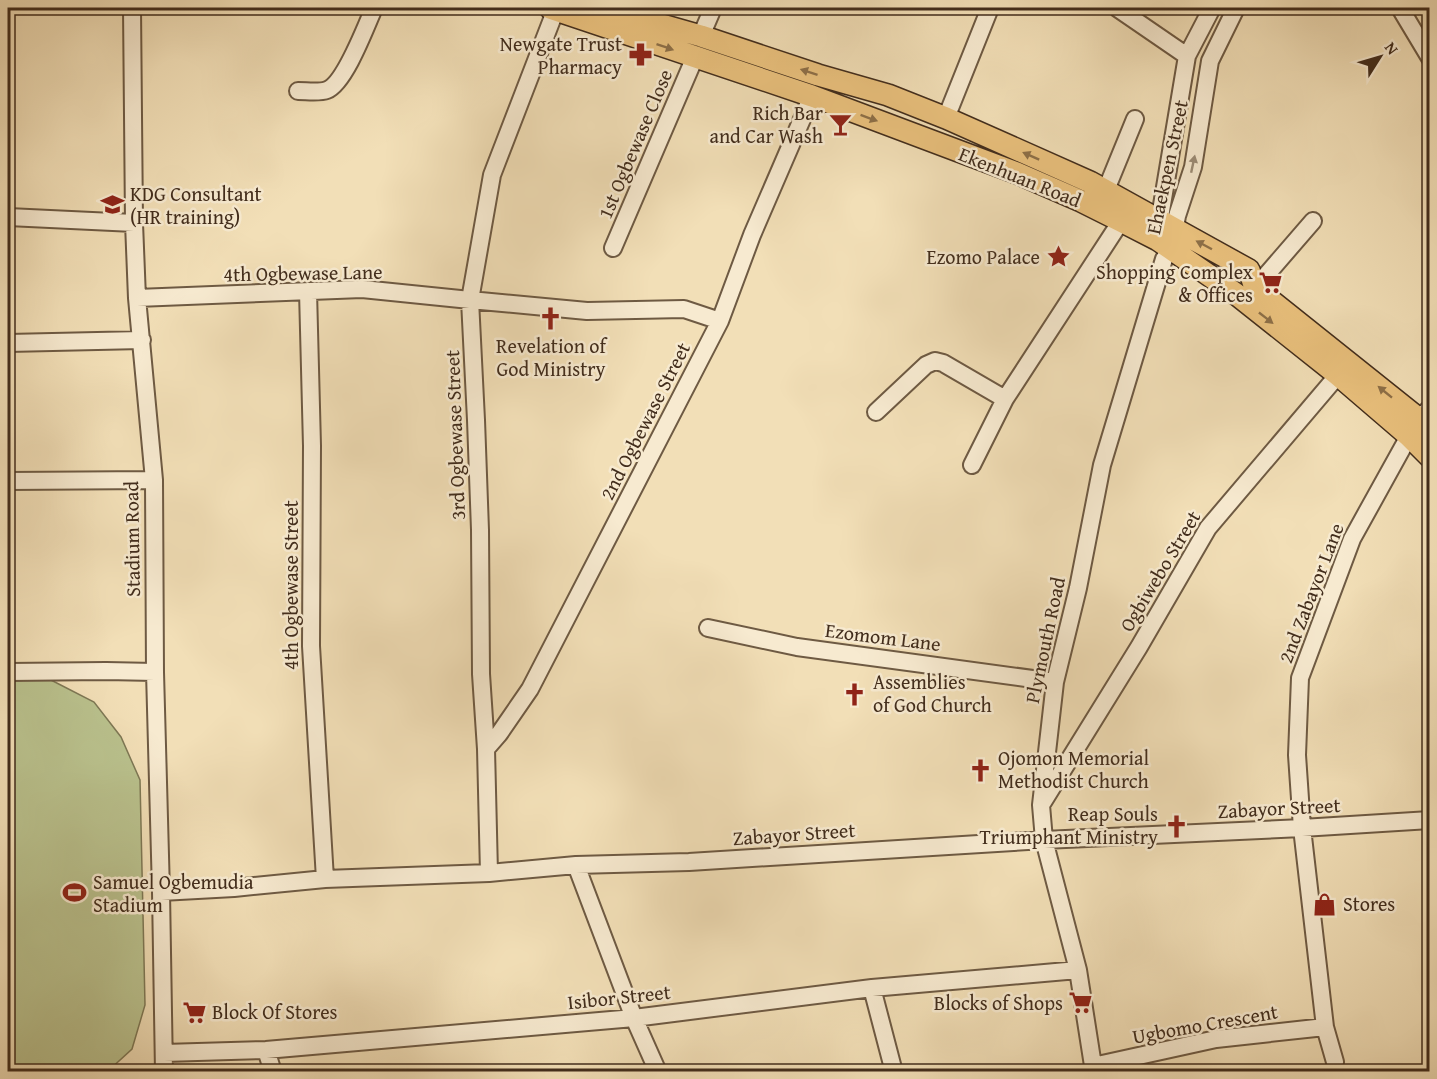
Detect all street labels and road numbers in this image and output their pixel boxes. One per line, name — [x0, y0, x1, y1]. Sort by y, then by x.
street label: 1st Ogbewase Close — [590, 65, 679, 223]
street label: Ehaekpen Street — [1138, 97, 1195, 237]
street label: Ekenhuan Road — [955, 139, 1086, 214]
street label: 4th Ogbewase Lane — [223, 257, 383, 288]
street label: 2nd Ogbewase Street — [592, 337, 697, 505]
street label: 3rd Ogbewase Street — [437, 349, 472, 521]
street label: Stadium Road — [116, 480, 147, 597]
street label: 4th Ogbewase Street — [276, 500, 305, 670]
street label: Ogbiwebo Street — [1112, 505, 1207, 637]
street label: 2nd Zabayor Lane — [1270, 519, 1351, 667]
street label: Plymouth Road — [1017, 574, 1072, 706]
street label: Ezomom Lane — [824, 615, 942, 658]
street label: Zabayor Street — [1217, 790, 1341, 825]
street label: Zabayor Street — [732, 815, 856, 852]
street label: Isibor Street — [566, 977, 672, 1016]
street label: Ugbomo Crescent — [1130, 996, 1280, 1051]

